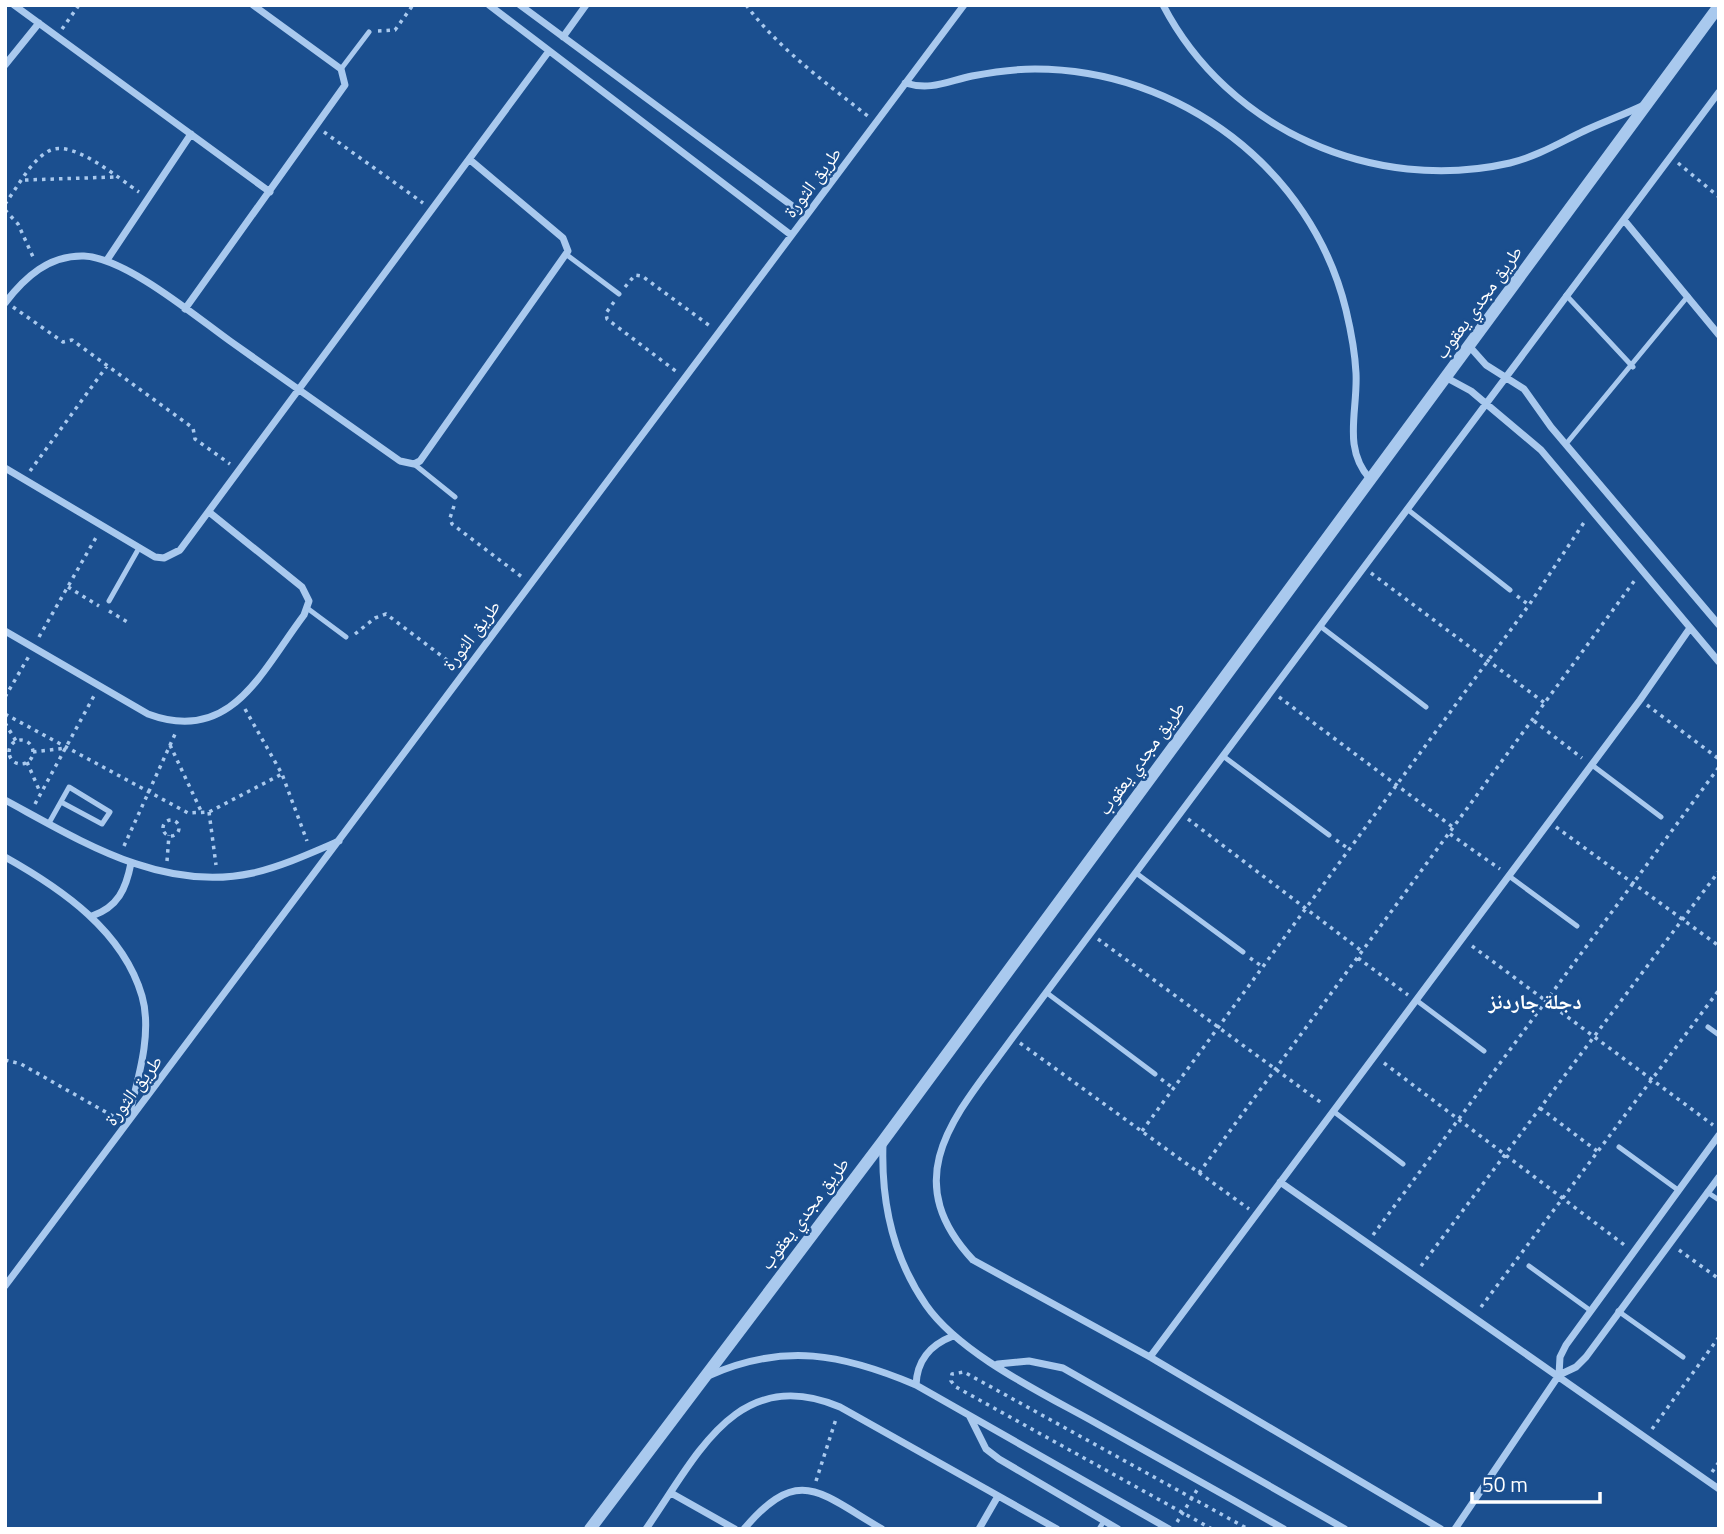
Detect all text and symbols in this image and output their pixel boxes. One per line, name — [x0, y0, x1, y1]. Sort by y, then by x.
street label: طريق الثورة — [775, 140, 848, 223]
street label: طريق مجدي يعقوب — [1426, 239, 1530, 366]
street label: طريق الثورة — [434, 593, 507, 676]
street label: طريق مجدي يعقوب — [1089, 695, 1193, 822]
district label: دجلة جاردنز — [1487, 985, 1582, 1017]
street label: طريق الثورة — [96, 1048, 169, 1131]
street label: طريق مجدي يعقوب — [752, 1150, 857, 1276]
scale bar — [1472, 1460, 1600, 1504]
text: 50 m — [1482, 1468, 1528, 1500]

